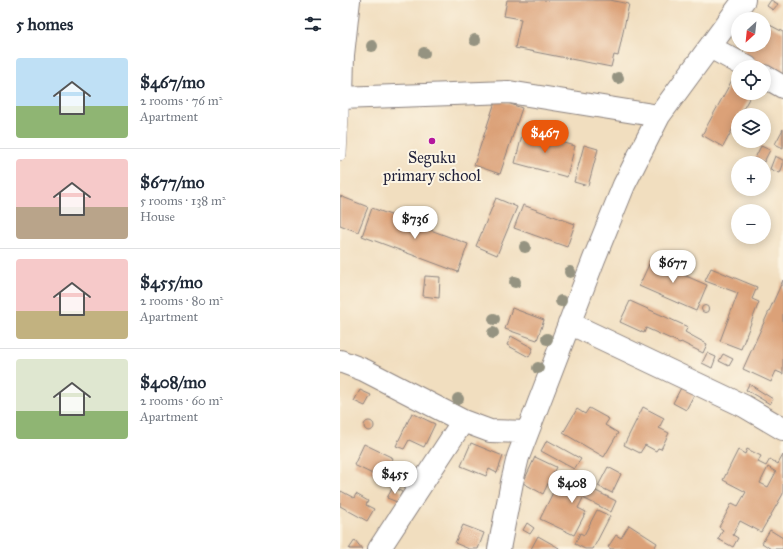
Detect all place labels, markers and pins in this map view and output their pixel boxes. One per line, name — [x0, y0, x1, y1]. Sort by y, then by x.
pin: $467 — [521, 120, 569, 154]
marker: Seguku primary school — [427, 136, 437, 146]
place label: Seguku primary school — [382, 148, 481, 185]
pin: $736 — [391, 206, 439, 240]
pin: $677 — [649, 250, 697, 284]
pin: $455 — [371, 461, 419, 495]
pin: $408 — [548, 470, 596, 504]

